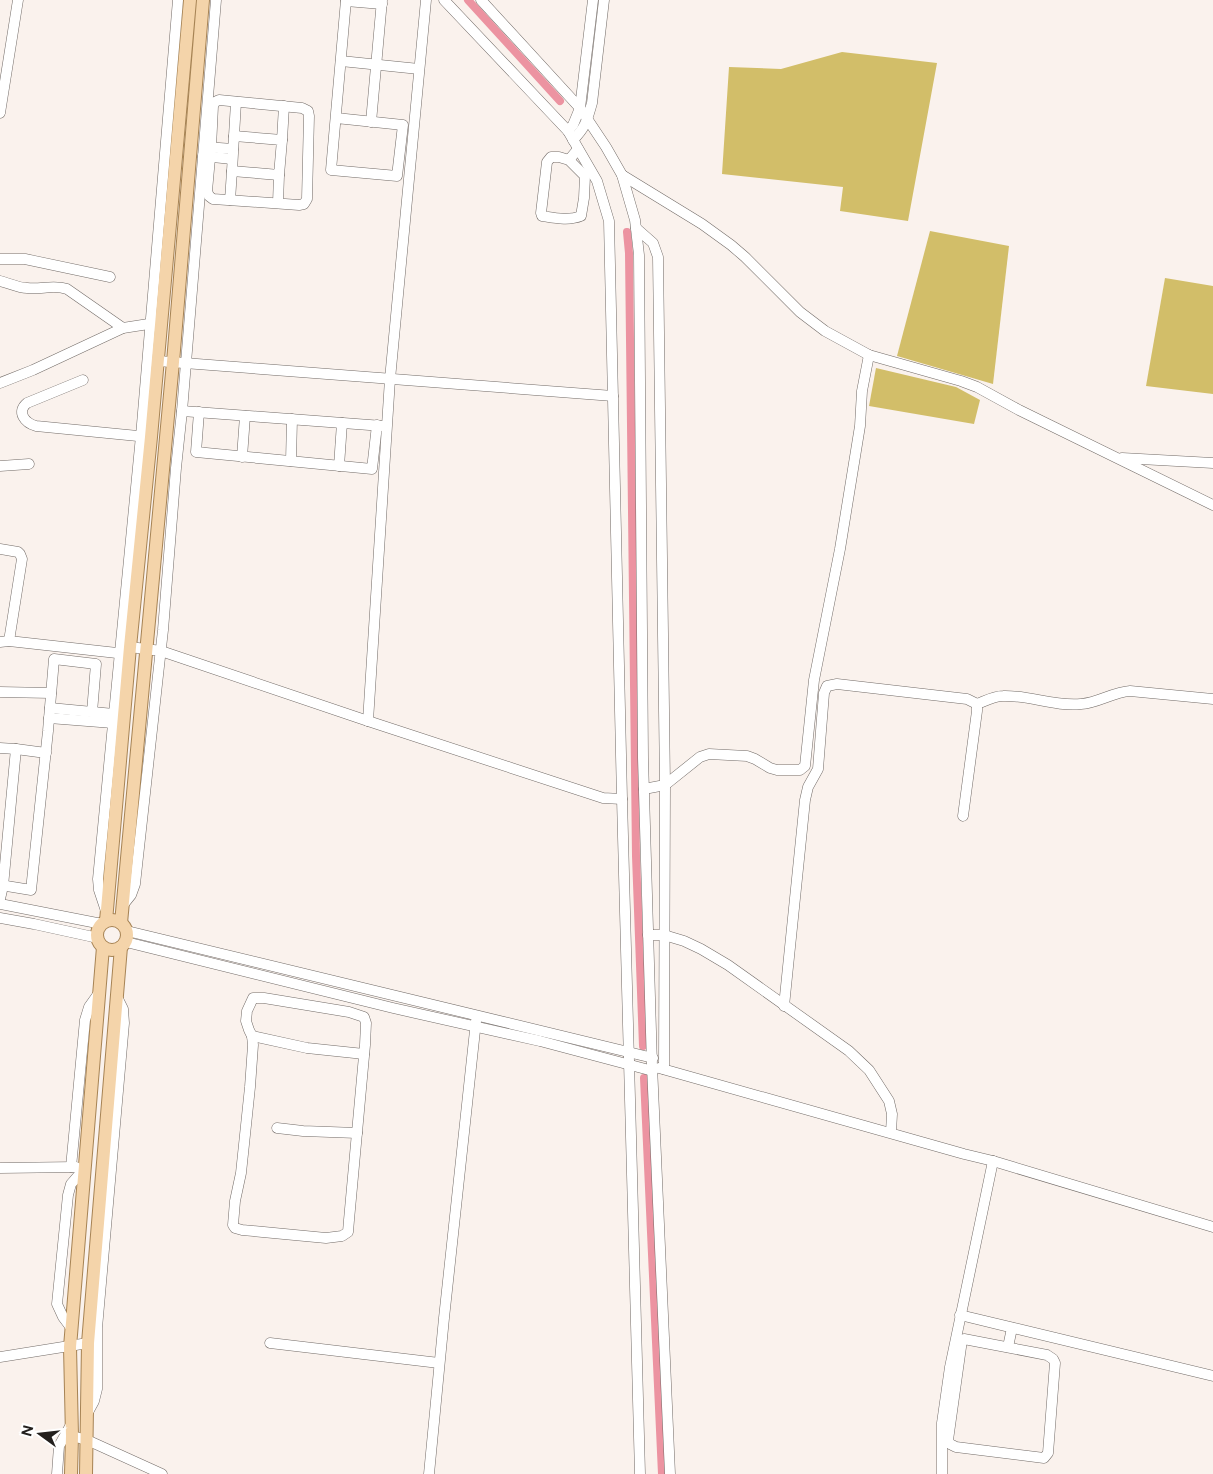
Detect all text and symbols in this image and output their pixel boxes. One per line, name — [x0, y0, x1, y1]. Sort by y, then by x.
north arrow — [15, 1409, 65, 1459]
text: N — [18, 1423, 37, 1438]

